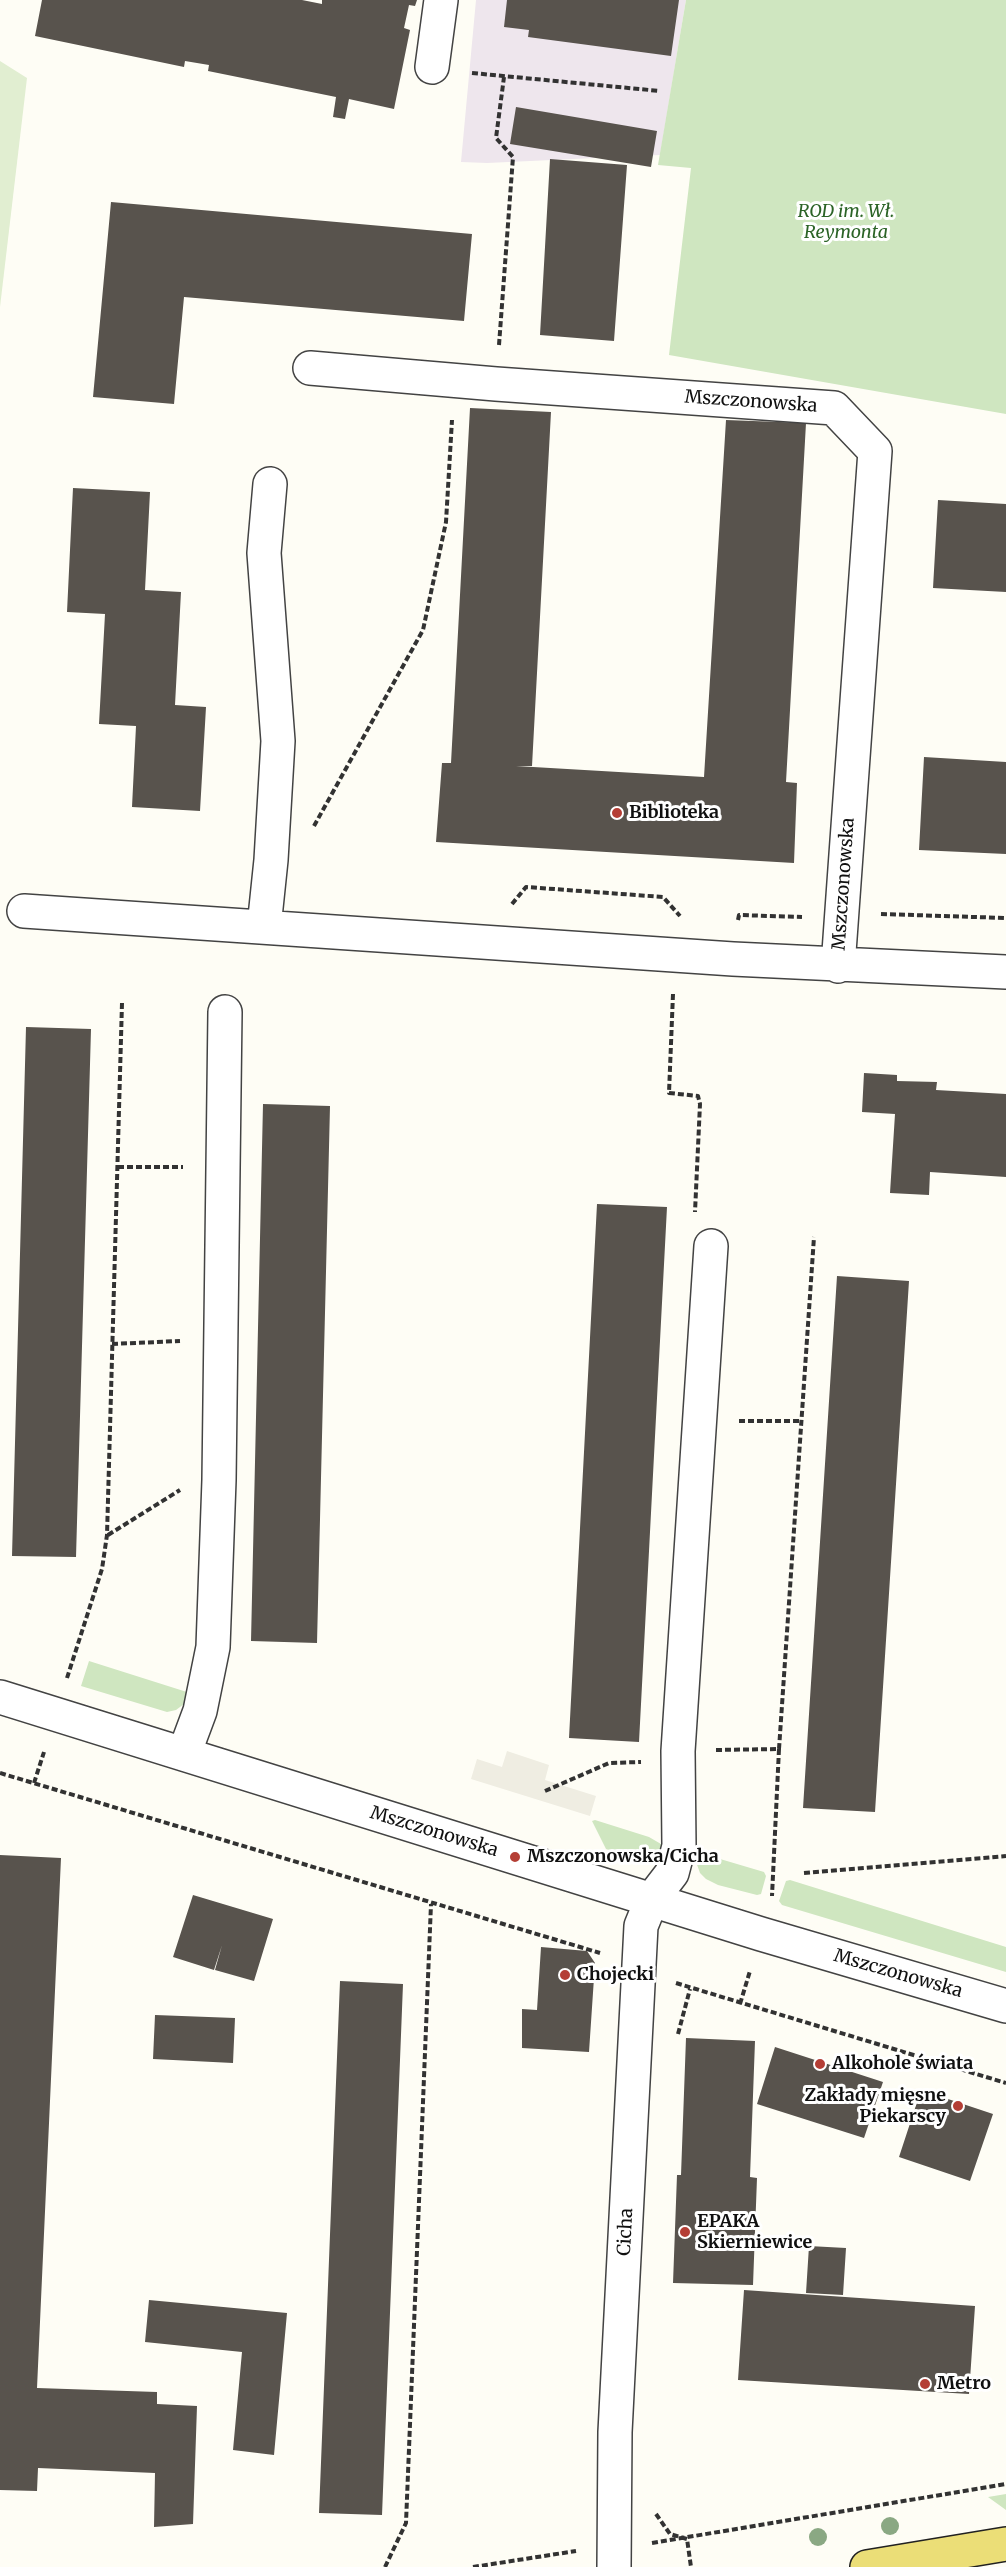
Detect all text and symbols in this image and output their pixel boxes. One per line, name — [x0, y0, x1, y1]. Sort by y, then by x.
park label: ROD im. Wł. Reymonta — [798, 201, 894, 244]
street label: Mszczonowska — [684, 387, 818, 417]
place label: Biblioteka — [629, 802, 719, 824]
marker: Biblioteka — [610, 806, 624, 820]
street label: Mszczonowska — [829, 817, 859, 951]
street label: Mszczonowska — [367, 1802, 501, 1862]
place label: Mszczonowska/Cicha — [527, 1846, 719, 1868]
marker: Mszczonowska/Cicha — [508, 1850, 522, 1864]
street label: Mszczonowska — [831, 1945, 965, 2003]
place label: Chojecki — [577, 1964, 654, 1986]
marker: Chojecki — [558, 1968, 572, 1982]
place label: Alkohole świata — [832, 2053, 973, 2075]
marker: Alkohole świata — [813, 2057, 827, 2071]
place label: Zakłady mięsne Piekarscy — [804, 2085, 946, 2128]
marker: Zakłady mięsne Piekarscy — [951, 2099, 965, 2113]
street label: Cicha — [614, 2208, 638, 2256]
place label: EPAKA Skierniewice — [697, 2211, 812, 2254]
marker: EPAKA Skierniewice — [678, 2225, 692, 2239]
place label: Metro — [937, 2373, 991, 2395]
marker: Metro — [918, 2377, 932, 2391]

